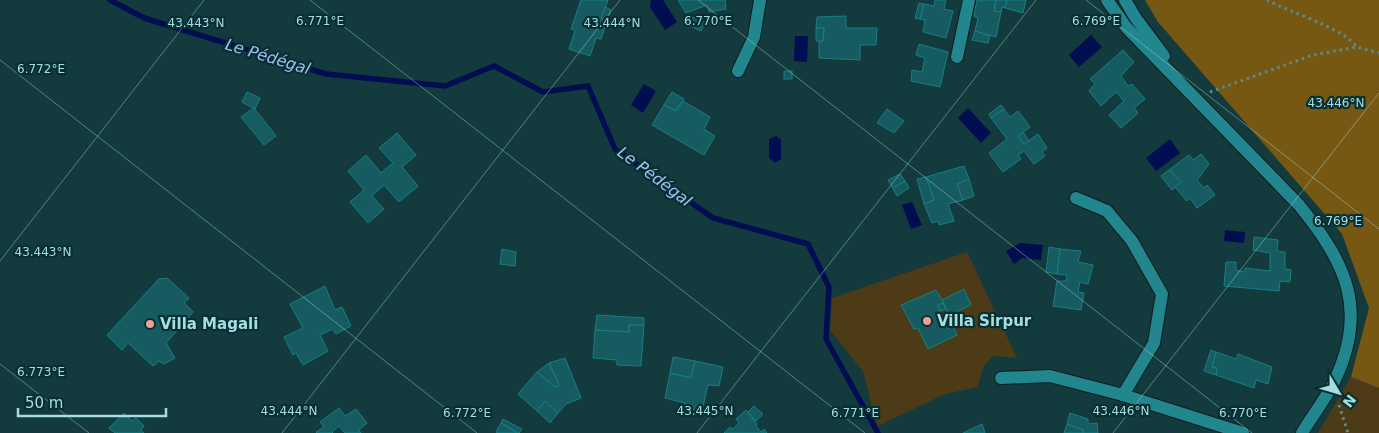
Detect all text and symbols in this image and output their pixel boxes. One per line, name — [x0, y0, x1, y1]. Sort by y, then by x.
text: 6.771°E — [296, 14, 344, 28]
text: 6.770°E — [684, 14, 732, 28]
text: 6.769°E — [1072, 14, 1120, 28]
text: 43.443°N — [168, 16, 224, 30]
text: 43.444°N — [584, 16, 640, 30]
water label: Le Pédégal — [223, 35, 313, 79]
text: 6.772°E — [17, 62, 65, 76]
text: 43.446°N — [1308, 96, 1364, 110]
water label: Le Pédégal — [614, 142, 696, 211]
text: 6.769°E — [1314, 214, 1362, 228]
text: 43.443°N — [15, 245, 71, 259]
place label: Villa Sirpur — [937, 312, 1032, 330]
place label: Villa Magali — [160, 315, 258, 333]
marker: Villa Sirpur — [921, 315, 933, 327]
marker: Villa Magali — [144, 318, 156, 330]
text: 6.773°E — [17, 365, 65, 379]
north arrow — [1314, 368, 1364, 418]
scale bar — [18, 386, 165, 418]
text: N — [1339, 391, 1359, 411]
text: 50 m — [25, 394, 63, 412]
text: 43.444°N — [261, 404, 317, 418]
text: 43.445°N — [677, 404, 733, 418]
text: 43.446°N — [1093, 404, 1149, 418]
text: 6.772°E — [443, 406, 491, 420]
text: 6.771°E — [831, 406, 879, 420]
text: 6.770°E — [1219, 406, 1267, 420]

